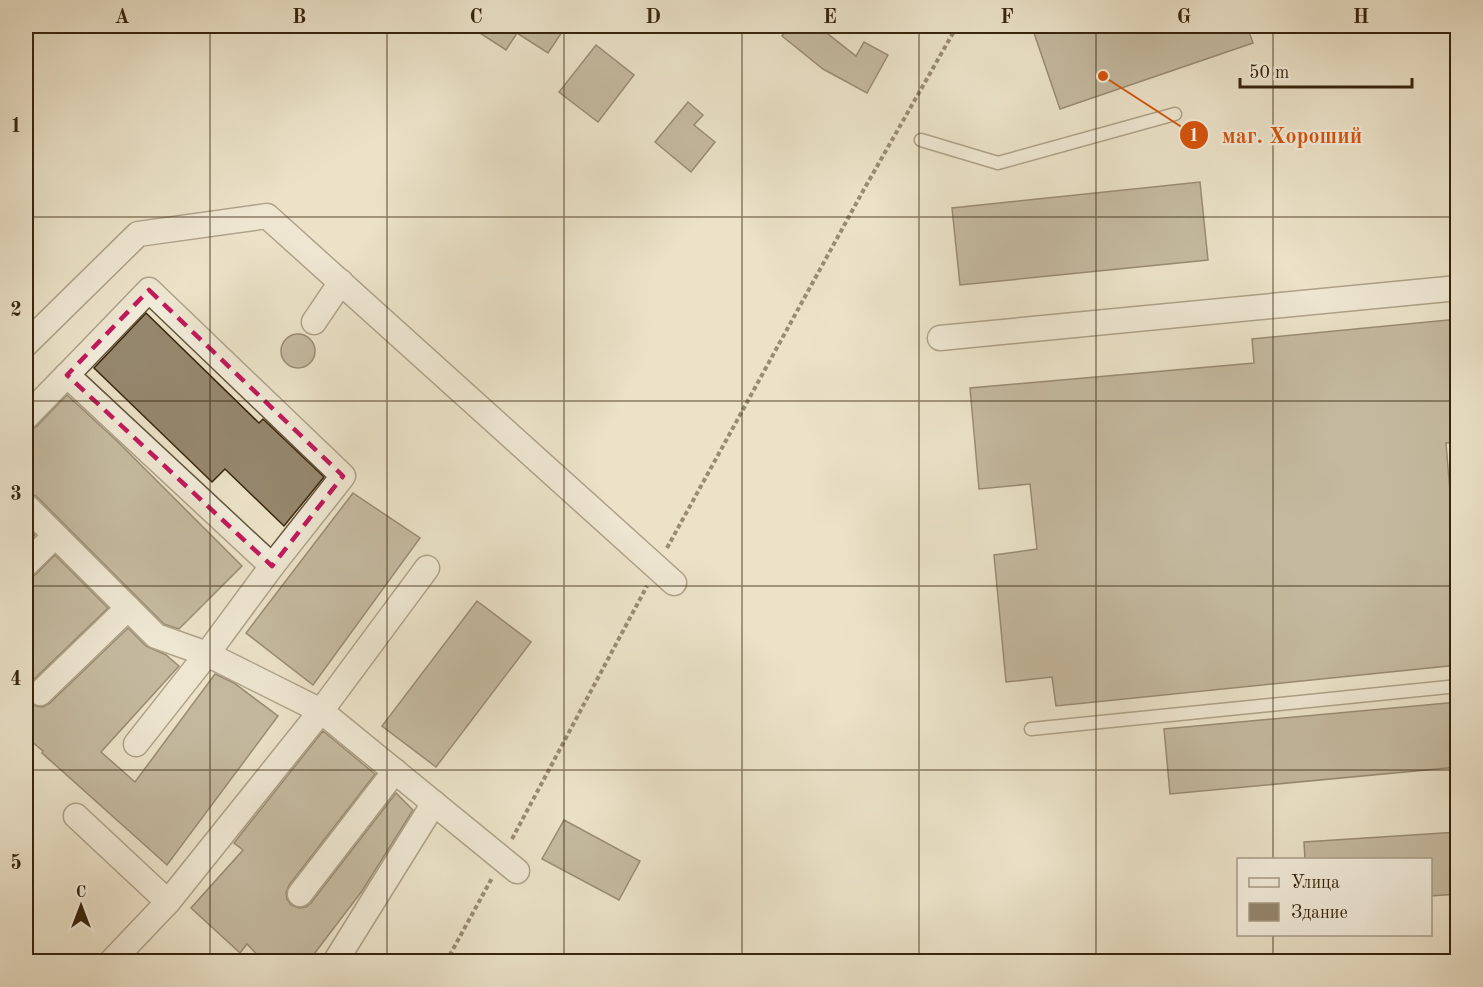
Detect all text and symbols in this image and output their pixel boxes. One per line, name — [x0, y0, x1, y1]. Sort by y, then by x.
text: A — [114, 8, 130, 28]
text: B — [292, 8, 306, 28]
text: C — [469, 8, 483, 28]
text: D — [645, 8, 661, 28]
text: E — [823, 8, 837, 28]
text: F — [1000, 8, 1014, 28]
text: G — [1177, 8, 1191, 28]
text: H — [1353, 8, 1369, 28]
scale bar — [1240, 51, 1412, 89]
text: 50 m — [1249, 64, 1289, 82]
callout: маг. Хороший — [1179, 115, 1374, 155]
text: 1 — [10, 117, 22, 137]
text: маг. Хороший — [1222, 126, 1362, 148]
text: 1 — [1189, 127, 1199, 145]
text: 2 — [10, 301, 22, 321]
text: 3 — [10, 485, 22, 505]
text: 4 — [10, 670, 22, 690]
text: 5 — [10, 853, 22, 874]
legend — [1237, 858, 1432, 936]
text: Улица — [1291, 874, 1340, 892]
north arrow — [51, 876, 111, 936]
text: С — [76, 885, 86, 901]
text: Здание — [1291, 904, 1348, 922]

